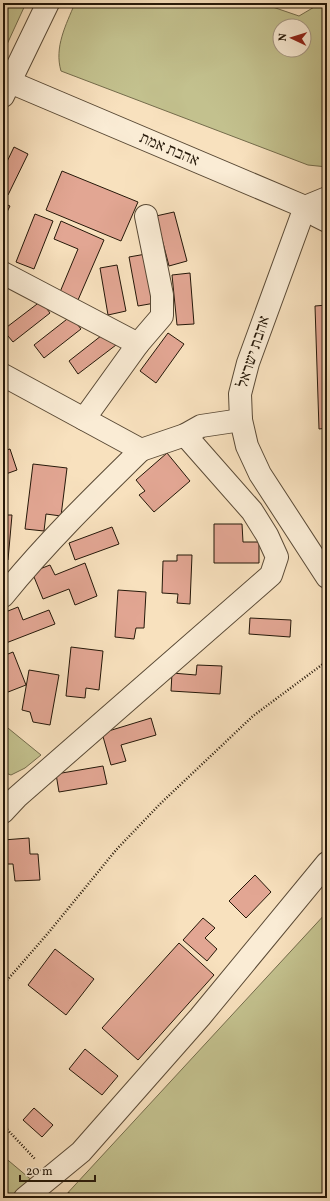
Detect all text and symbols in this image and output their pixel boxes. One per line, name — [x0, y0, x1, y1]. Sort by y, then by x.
north arrow — [272, 18, 312, 58]
text: N — [276, 33, 291, 42]
street label: אהבת אמת — [136, 128, 202, 172]
street label: אהבת ישראל — [232, 313, 276, 391]
scale bar — [20, 1157, 95, 1183]
text: 20 m — [26, 1164, 53, 1180]

